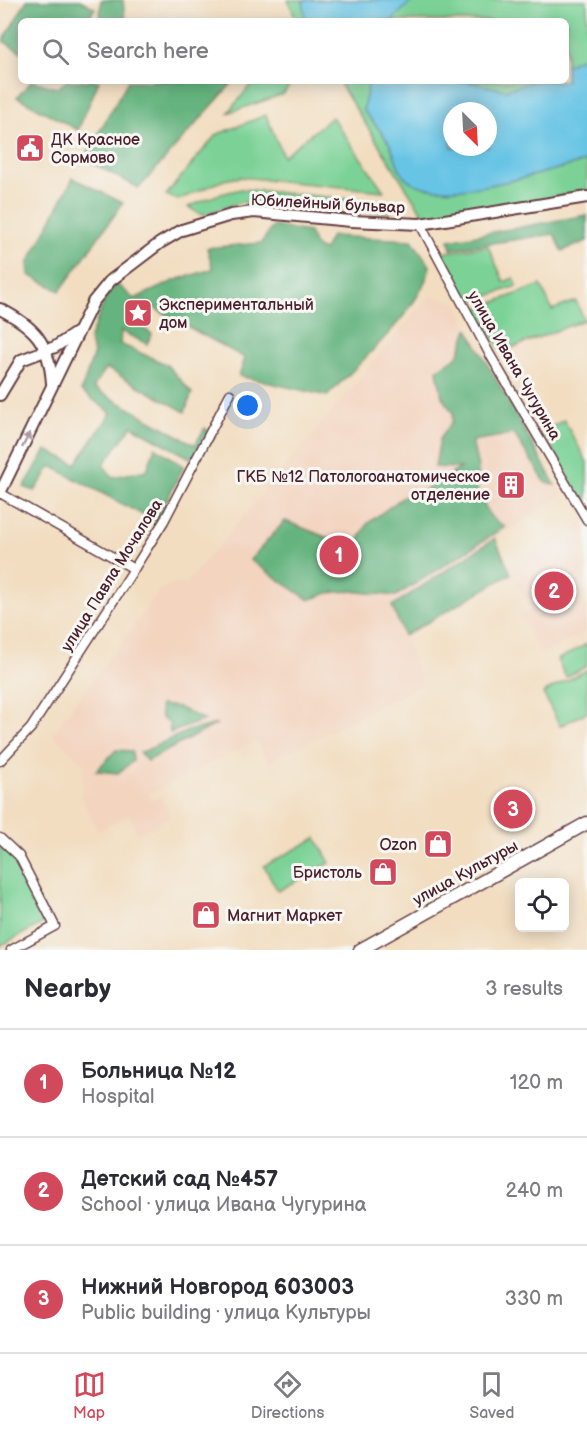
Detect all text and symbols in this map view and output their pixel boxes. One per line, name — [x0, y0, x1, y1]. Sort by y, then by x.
search box — [18, 18, 569, 84]
icon: search — [39, 35, 72, 68]
text: Search here — [87, 38, 209, 65]
north arrow — [443, 102, 497, 156]
place label: ДК Красное Сормово — [51, 131, 140, 168]
public building icon: ДК Красное Сормово — [14, 132, 46, 164]
street label: Юбилейный бульвар — [250, 191, 406, 218]
street label: улица Ивана Чугурина — [463, 288, 564, 444]
place label: Экспериментальный дом — [159, 296, 314, 333]
place icon: Экспериментальный дом — [122, 297, 154, 329]
your location — [233, 391, 262, 420]
one-way arrow — [21, 432, 30, 449]
place label: ГКБ №12 Патологоанатомическое отделение — [236, 468, 490, 505]
building icon: ГКБ №12 Патологоанатомическое отделение — [495, 469, 527, 501]
street label: улица Павла Мочалова — [58, 496, 167, 655]
pin: 1 — [320, 532, 358, 578]
pin: 2 — [534, 568, 574, 614]
pin: 3 — [494, 786, 532, 832]
shop icon: Ozon — [422, 828, 454, 860]
place label: Ozon — [379, 836, 417, 855]
street label: улица Культуры — [410, 837, 522, 910]
shop icon: Бристоль — [367, 856, 399, 888]
place label: Бристоль — [293, 864, 362, 883]
map controls — [515, 878, 569, 932]
button: locate — [515, 878, 569, 932]
shop icon: Магнит Маркет — [190, 899, 222, 931]
place label: Магнит Маркет — [227, 907, 343, 926]
text: Nearby — [24, 974, 111, 1005]
text: 3 results — [485, 977, 563, 1001]
text: Больница №12 — [81, 1058, 236, 1085]
text: 1 — [39, 1071, 48, 1095]
text: 120 m — [510, 1071, 563, 1095]
text: Hospital — [81, 1085, 154, 1109]
text: Детский сад №457 — [81, 1166, 278, 1193]
text: 2 — [38, 1179, 49, 1203]
text: 240 m — [506, 1179, 563, 1203]
text: School · улица Ивана Чугурина — [81, 1193, 367, 1217]
text: Нижний Новгород 603003 — [81, 1274, 354, 1301]
text: 3 — [38, 1287, 49, 1311]
text: 330 m — [505, 1287, 563, 1311]
text: Public building · улица Культуры — [81, 1301, 371, 1325]
tab: Map — [73, 1368, 106, 1423]
tab: Directions — [251, 1368, 324, 1423]
tab: Saved — [469, 1368, 514, 1423]

